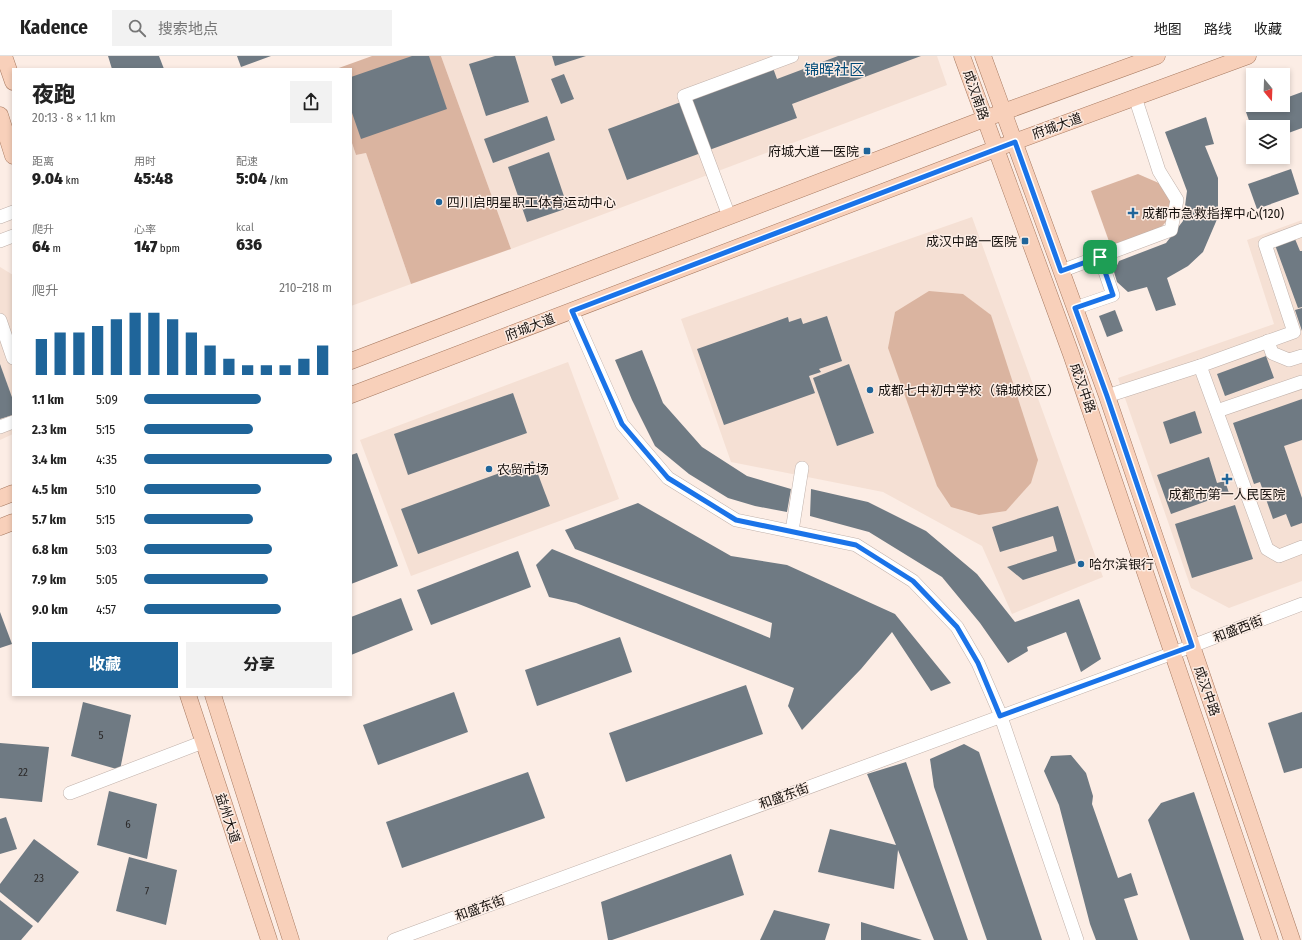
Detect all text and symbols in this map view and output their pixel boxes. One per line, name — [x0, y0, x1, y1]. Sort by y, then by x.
search box — [112, 10, 392, 46]
text: Kadence — [20, 16, 88, 39]
icon: search — [126, 17, 148, 39]
text: 搜索地点 — [158, 20, 218, 38]
text: 地图 — [1154, 21, 1182, 38]
text: 路线 — [1204, 21, 1232, 38]
text: 收藏 — [1254, 21, 1282, 38]
district label: 锦晖社区 — [804, 61, 864, 79]
street label: 成汉南路 — [960, 68, 992, 122]
north arrow — [1246, 68, 1290, 112]
map controls — [1246, 68, 1290, 164]
text: 夜跑 — [32, 81, 76, 108]
button: share — [290, 81, 332, 123]
text: 20:13 · 8 × 1.1 km — [32, 110, 116, 125]
street label: 府城大道 — [1030, 110, 1084, 142]
button: layers — [1246, 120, 1290, 164]
place label: 府城大道一医院 — [768, 144, 859, 159]
marker: 府城大道一医院 — [862, 146, 872, 156]
text: 距离 — [32, 155, 54, 168]
text: 用时 — [134, 155, 156, 168]
text: 配速 — [236, 155, 258, 168]
text: 9.04 — [32, 168, 63, 189]
text: 45:48 — [134, 168, 173, 189]
text: 5:04 — [236, 168, 267, 189]
text: km — [63, 174, 79, 187]
text: /km — [267, 174, 288, 187]
place label: 四川启明星职工体育运动中心 — [447, 195, 616, 210]
marker: 四川启明星职工体育运动中心 — [434, 197, 444, 207]
place label: 成都市急救指挥中心(120) — [1142, 206, 1284, 221]
marker: 成都市急救指挥中心(120) — [1127, 207, 1139, 219]
text: kcal — [236, 221, 254, 234]
text: 爬升 — [32, 223, 54, 236]
text: 心率 — [134, 223, 156, 236]
text: 636 — [236, 234, 262, 255]
place label: 成汉中路一医院 — [926, 234, 1017, 249]
text: 64 — [32, 236, 50, 257]
text: 147 — [134, 236, 157, 257]
marker: 成汉中路一医院 — [1020, 236, 1030, 246]
pin — [1083, 240, 1117, 274]
text: m — [50, 242, 61, 255]
text: bpm — [157, 242, 180, 255]
icon: arrive — [1089, 246, 1111, 268]
text: 210–218 m — [279, 280, 332, 295]
text: 爬升 — [32, 283, 58, 298]
street label: 府城大道 — [503, 311, 557, 343]
street label: 成汉中路 — [1067, 361, 1099, 415]
place label: 成都七中初中学校（锦城校区） — [878, 383, 1060, 398]
marker: 成都七中初中学校（锦城校区） — [865, 385, 875, 395]
text: 1.1 km — [32, 392, 64, 407]
text: 5:09 — [96, 392, 118, 407]
text: 2.3 km — [32, 422, 67, 437]
text: 5:15 — [96, 422, 115, 437]
text: 3.4 km — [32, 452, 67, 467]
text: 4:35 — [96, 452, 117, 467]
place label: 农贸市场 — [497, 462, 549, 477]
marker: 农贸市场 — [484, 464, 494, 474]
marker: 成都市第一人民医院 — [1221, 473, 1233, 485]
text: 4.5 km — [32, 482, 67, 497]
text: 5:10 — [96, 482, 116, 497]
place label: 成都市第一人民医院 — [1168, 487, 1286, 502]
text: 5.7 km — [32, 512, 66, 527]
text: 5:15 — [96, 512, 115, 527]
text: 6.8 km — [32, 542, 68, 557]
text: 5:03 — [96, 542, 117, 557]
place label: 哈尔滨银行 — [1089, 557, 1154, 572]
marker: 哈尔滨银行 — [1076, 559, 1086, 569]
text: 7.9 km — [32, 572, 66, 587]
text: 5:05 — [96, 572, 117, 587]
text: 9.0 km — [32, 602, 68, 617]
text: 4:57 — [96, 602, 116, 617]
street label: 和盛西街 — [1211, 613, 1265, 645]
button: 收藏 — [32, 642, 178, 688]
button: 分享 — [186, 642, 332, 688]
street label: 成汉中路 — [1191, 664, 1223, 718]
house number: 5 — [98, 729, 104, 742]
house number: 22 — [18, 766, 28, 779]
street label: 和盛东街 — [757, 780, 811, 812]
street label: 益州大道 — [213, 791, 243, 845]
house number: 6 — [125, 818, 131, 831]
house number: 23 — [34, 872, 44, 885]
house number: 7 — [145, 885, 150, 898]
street label: 和盛东街 — [453, 892, 507, 924]

